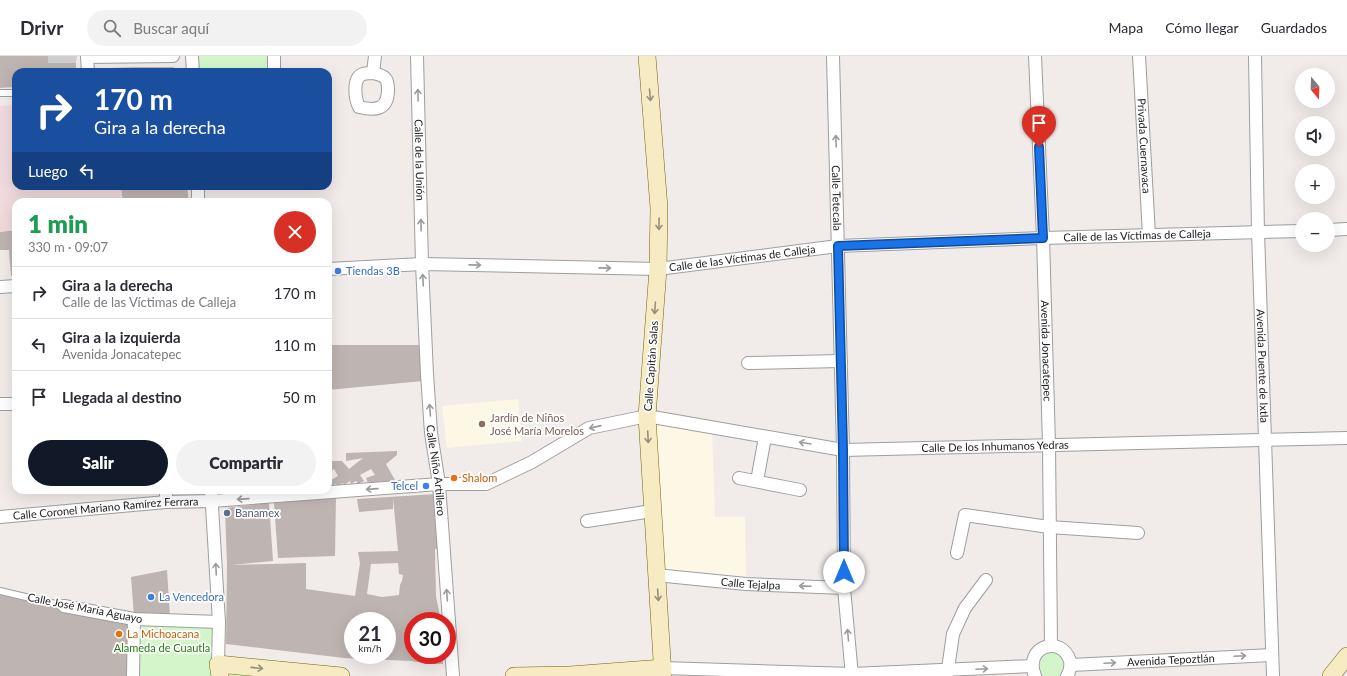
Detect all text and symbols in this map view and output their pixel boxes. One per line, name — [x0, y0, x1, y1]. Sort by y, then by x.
search box — [87, 10, 367, 46]
text: Drivr — [20, 16, 63, 39]
icon: search — [101, 17, 123, 39]
text: Buscar aquí — [133, 19, 209, 37]
text: Mapa — [1109, 19, 1143, 36]
text: Cómo llegar — [1165, 19, 1239, 36]
text: Guardados — [1261, 19, 1327, 36]
north arrow — [1295, 68, 1335, 108]
map controls — [1295, 68, 1335, 252]
text: 170 m — [94, 82, 173, 116]
icon: right — [28, 84, 80, 136]
one-way arrow — [646, 88, 654, 101]
one-way arrow — [414, 89, 422, 102]
street label: Privada Cuernavaca — [1135, 98, 1154, 194]
pin — [1022, 106, 1056, 147]
icon: arrive — [1028, 112, 1050, 134]
text: Gira a la derecha — [94, 116, 226, 138]
button: sound — [1295, 116, 1335, 156]
street label: Calle de la Unión — [413, 119, 427, 201]
one-way arrow — [832, 135, 839, 148]
icon: left — [76, 160, 98, 182]
text: Luego — [28, 162, 68, 180]
button: + — [1295, 164, 1335, 204]
street label: Calle Tetecala — [830, 165, 844, 231]
text: 1 min — [28, 209, 88, 238]
button: close — [274, 211, 316, 253]
button: − — [1295, 212, 1335, 252]
one-way arrow — [655, 217, 662, 230]
one-way arrow — [417, 219, 425, 232]
street label: Calle de las Víctimas de Calleja — [1063, 226, 1211, 243]
text: 330 m · 09:07 — [28, 239, 108, 255]
street label: Calle de las Víctimas de Calleja — [668, 242, 816, 274]
one-way arrow — [468, 261, 481, 269]
place label: Tiendas 3B — [346, 264, 400, 277]
one-way arrow — [598, 264, 611, 272]
marker: Tiendas 3B — [333, 266, 343, 276]
one-way arrow — [419, 274, 427, 287]
text: Gira a la derecha — [62, 276, 173, 294]
icon: right — [28, 282, 50, 304]
text: 170 m — [274, 284, 316, 302]
text: Calle de las Víctimas de Calleja — [62, 294, 236, 310]
street label: Avenida Jonacatepec — [1039, 300, 1055, 402]
one-way arrow — [651, 301, 658, 314]
street label: Avenida Puente de Ixtla — [1255, 309, 1271, 423]
street label: Calle Capitán Salas — [641, 320, 660, 412]
text: Gira a la izquierda — [62, 328, 181, 346]
icon: left — [28, 334, 50, 356]
text: 110 m — [274, 336, 316, 354]
text: Avenida Jonacatepec — [62, 346, 182, 362]
icon: arrive — [28, 386, 50, 408]
text: Llegada al destino — [62, 388, 182, 406]
text: 50 m — [282, 388, 316, 406]
one-way arrow — [426, 404, 433, 417]
place label: Jardín de Niños José María Morelos — [490, 411, 584, 437]
marker: Jardín de Niños José María Morelos — [477, 419, 487, 429]
street label: Calle Niño Artillero — [424, 424, 448, 516]
one-way arrow — [589, 424, 602, 432]
one-way arrow — [644, 430, 652, 443]
street label: Calle De los Inhumanos Yedras — [921, 438, 1069, 454]
one-way arrow — [799, 439, 812, 447]
button: Salir — [28, 440, 168, 486]
button: Compartir — [176, 440, 316, 486]
place label: Shalom — [462, 471, 497, 484]
marker: Shalom — [449, 473, 459, 483]
place label: Telcel — [391, 479, 418, 492]
marker: Telcel — [421, 481, 431, 491]
one-way arrow — [366, 485, 379, 492]
street label: Calle Coronel Mariano Ramírez Ferrara — [12, 494, 199, 522]
one-way arrow — [237, 495, 250, 502]
place label: Banamex — [235, 506, 280, 519]
marker: Banamex — [222, 508, 232, 518]
position arrow — [823, 551, 865, 593]
one-way arrow — [212, 563, 219, 576]
street label: Calle Tejalpa — [720, 575, 781, 591]
one-way arrow — [799, 583, 812, 590]
one-way arrow — [654, 588, 661, 601]
one-way arrow — [443, 589, 450, 602]
street label: Calle José María Aguayo — [26, 590, 144, 625]
place label: La Vencedora — [159, 590, 224, 603]
marker: La Vencedora — [146, 592, 156, 602]
speed limit sign: 30 — [404, 612, 456, 664]
text: 21 — [358, 621, 382, 645]
place label: La Michoacana — [127, 627, 199, 640]
marker: La Michoacana — [114, 629, 124, 639]
one-way arrow — [845, 629, 852, 642]
park label: Alameda de Cuautla — [114, 641, 210, 654]
text: km/h — [358, 642, 382, 654]
street label: Avenida Tepoztlán — [1127, 651, 1215, 668]
one-way arrow — [1233, 653, 1246, 660]
one-way arrow — [1103, 659, 1116, 666]
one-way arrow — [250, 664, 263, 672]
one-way arrow — [975, 665, 988, 672]

